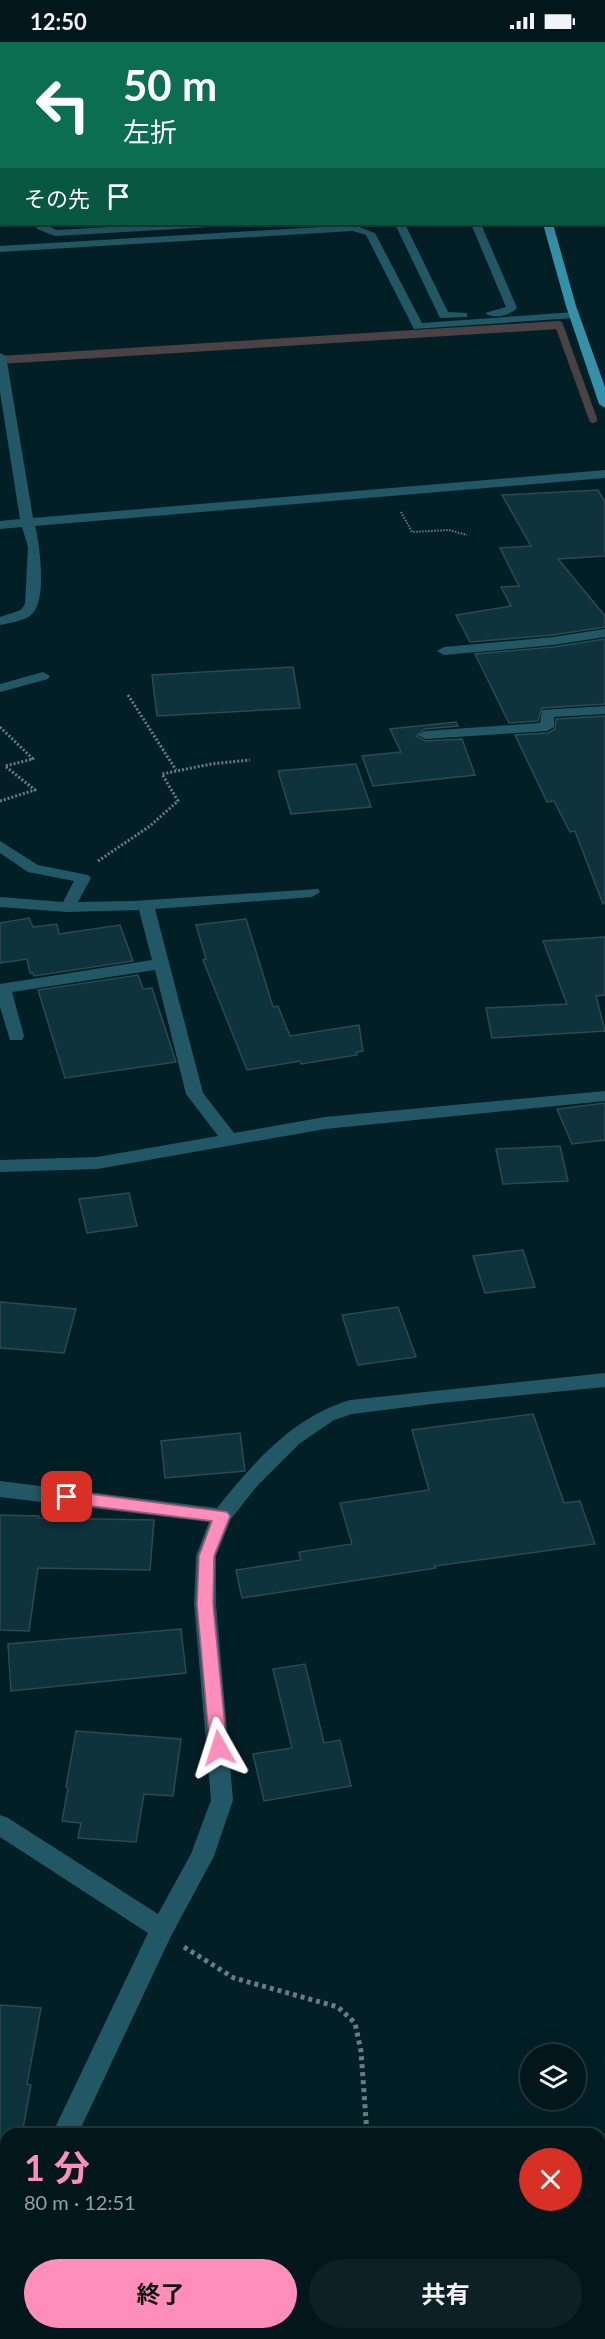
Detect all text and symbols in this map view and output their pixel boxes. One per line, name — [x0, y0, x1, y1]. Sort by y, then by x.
text: 12:50 — [30, 8, 87, 35]
text: 50 m — [123, 60, 217, 110]
icon: left — [24, 66, 102, 144]
text: 左折 — [123, 115, 177, 148]
icon: arrive — [102, 180, 135, 213]
text: その先 — [24, 185, 90, 212]
pin — [41, 1471, 92, 1522]
icon: arrive — [50, 1480, 83, 1513]
position arrow — [187, 1716, 251, 1780]
map controls — [520, 2044, 586, 2110]
button: layers — [520, 2044, 586, 2110]
text: 1 分 — [24, 2145, 90, 2189]
button: close — [519, 2148, 582, 2211]
text: 80 m · 12:51 — [24, 2190, 136, 2214]
button: 終了 — [24, 2259, 297, 2328]
button: 共有 — [309, 2259, 582, 2328]

